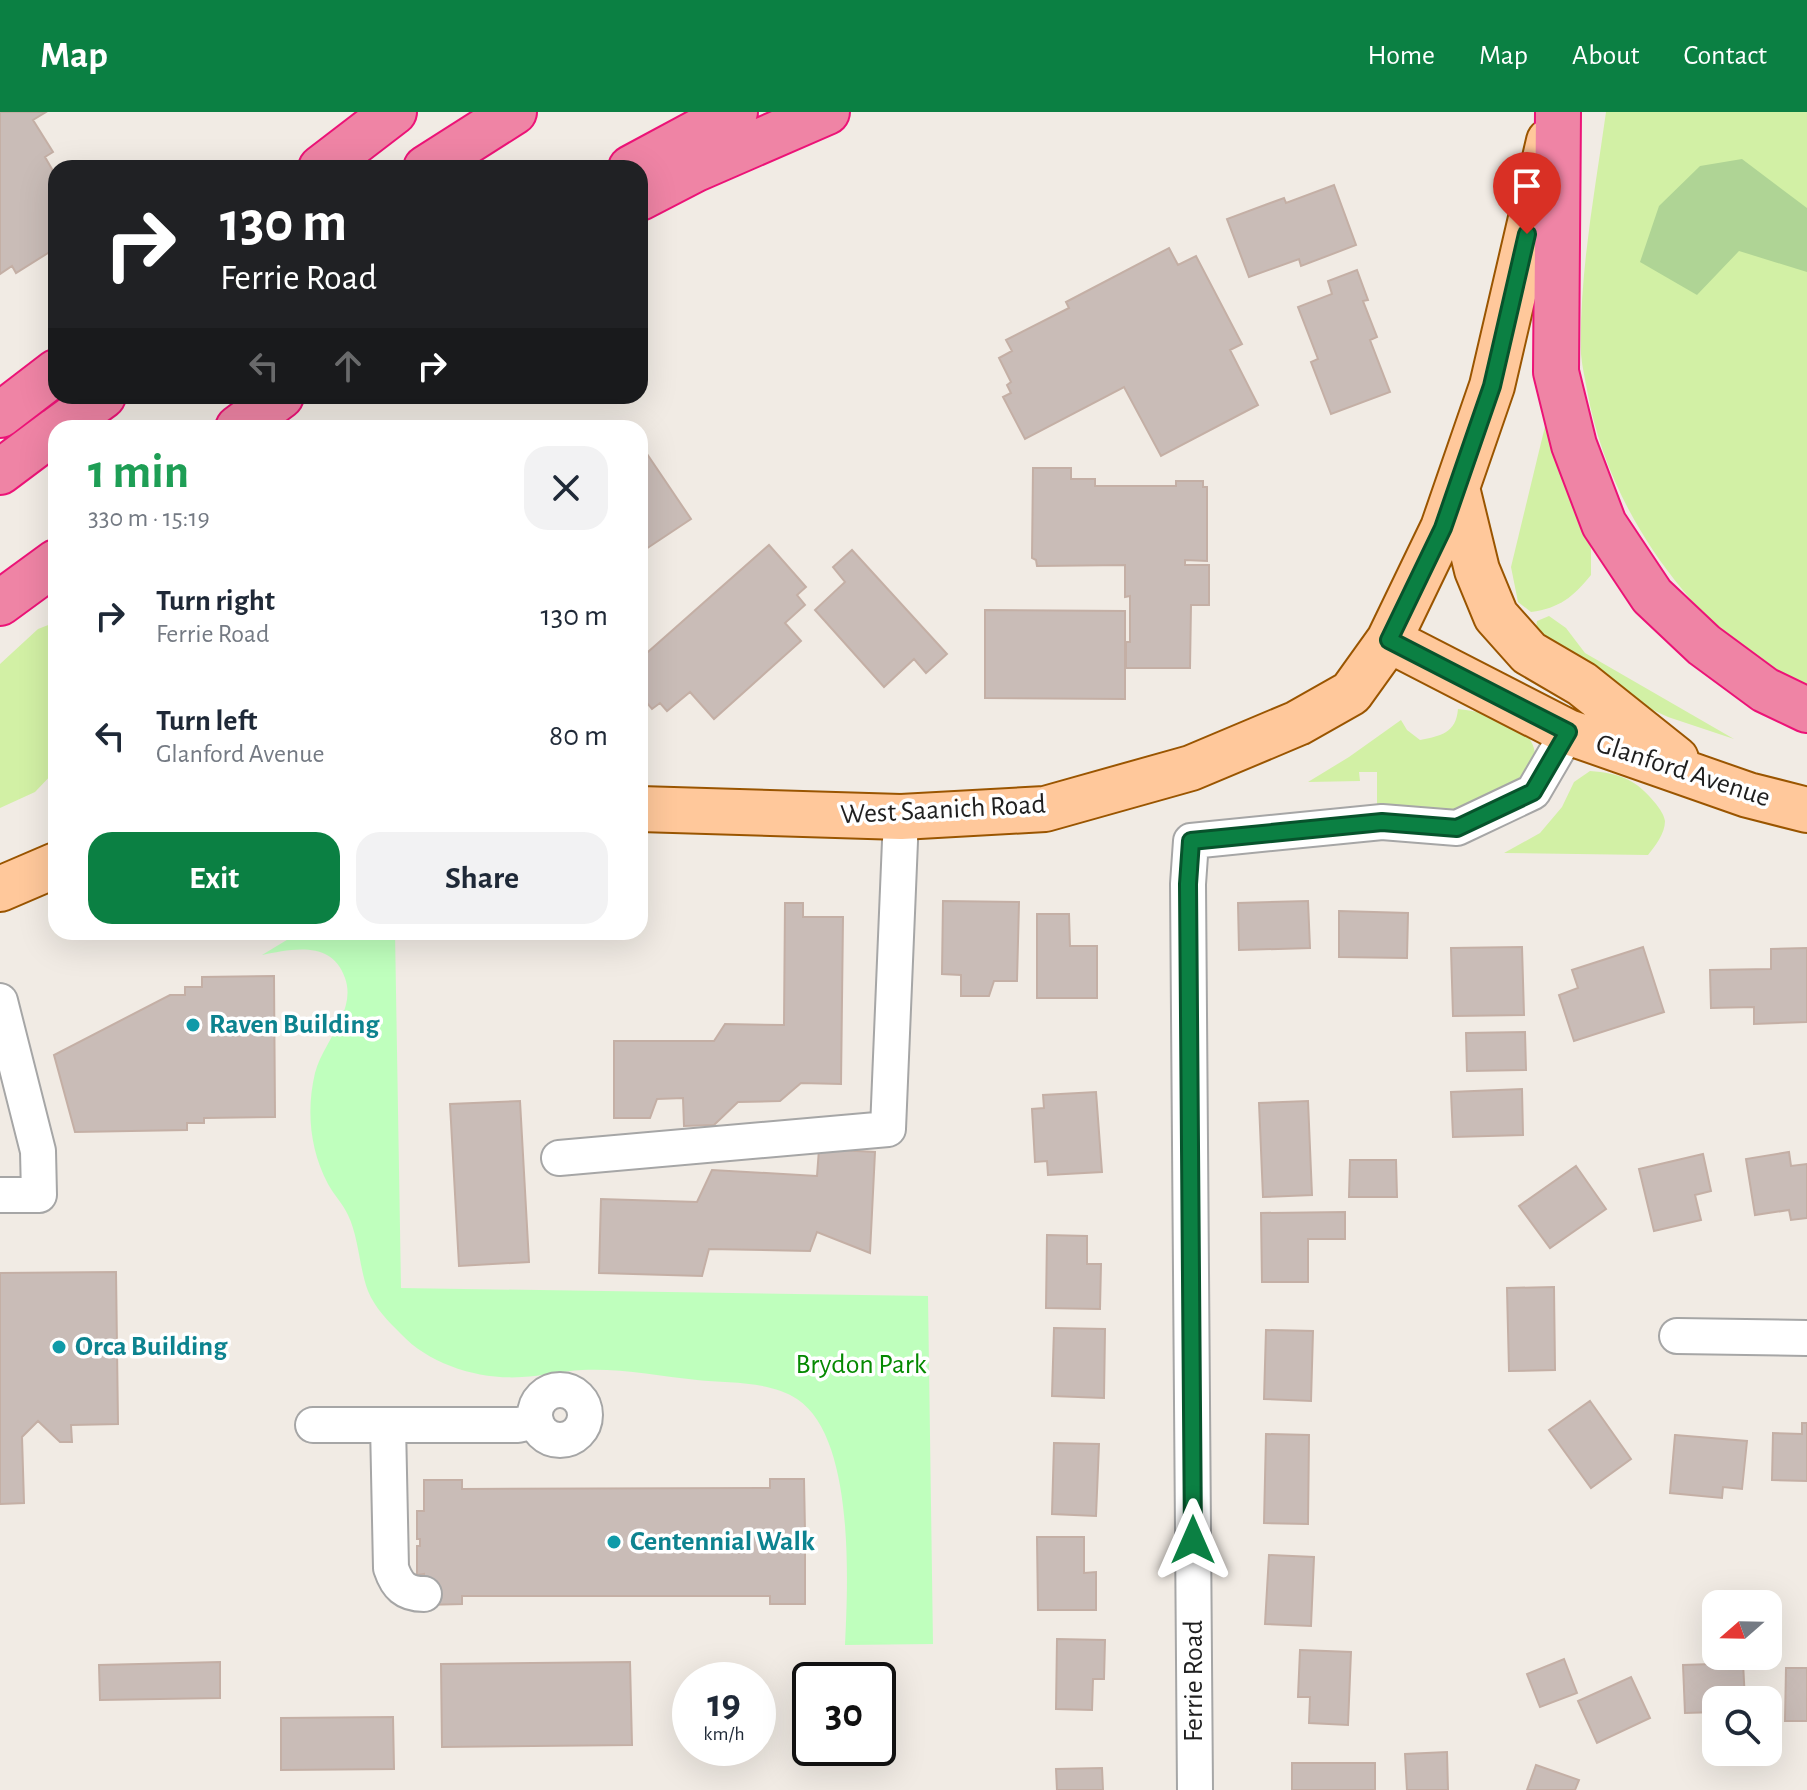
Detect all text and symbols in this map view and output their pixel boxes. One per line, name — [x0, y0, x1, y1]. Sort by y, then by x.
text: Map — [40, 37, 108, 75]
text: Home — [1368, 42, 1435, 70]
text: Map — [1479, 42, 1528, 70]
text: About — [1572, 42, 1640, 70]
text: Contact — [1684, 42, 1767, 70]
pin — [1493, 152, 1561, 234]
icon: arrive — [1505, 164, 1549, 208]
icon: right — [88, 192, 192, 296]
text: 130 m — [220, 195, 347, 251]
text: Ferrie Road — [220, 260, 377, 296]
icon: left — [242, 344, 286, 388]
icon: ahead — [326, 344, 370, 388]
icon: right — [410, 344, 454, 388]
button: close — [524, 446, 608, 530]
text: 1 min — [88, 449, 189, 497]
text: 330 m · 15:19 — [88, 505, 210, 531]
text: Turn right — [156, 586, 275, 616]
icon: right — [88, 594, 132, 638]
text: 130 m — [541, 601, 608, 631]
text: Ferrie Road — [156, 621, 269, 647]
text: Turn left — [156, 706, 257, 736]
icon: left — [88, 714, 132, 758]
text: 80 m — [549, 721, 608, 751]
street label: Glanford Avenue — [1592, 730, 1774, 812]
text: Glanford Avenue — [156, 741, 325, 767]
street label: West Saanich Road — [840, 791, 1046, 829]
button: Exit — [88, 832, 340, 924]
button: Share — [356, 832, 608, 924]
place label: Raven Building — [209, 1011, 380, 1039]
marker: Raven Building — [184, 1016, 202, 1034]
place label: Orca Building — [75, 1333, 228, 1361]
marker: Orca Building — [50, 1338, 68, 1356]
park label: Brydon Park — [795, 1351, 927, 1379]
position arrow — [1151, 1498, 1235, 1582]
place label: Centennial Walk — [630, 1528, 815, 1556]
marker: Centennial Walk — [605, 1533, 623, 1551]
north arrow — [1702, 1590, 1782, 1670]
map controls — [1702, 1590, 1782, 1766]
street label: Ferrie Road — [1180, 1620, 1208, 1742]
speed limit sign: 30 — [792, 1662, 896, 1766]
text: 19 — [707, 1684, 741, 1724]
button: search — [1702, 1686, 1782, 1766]
text: km/h — [703, 1724, 745, 1744]

